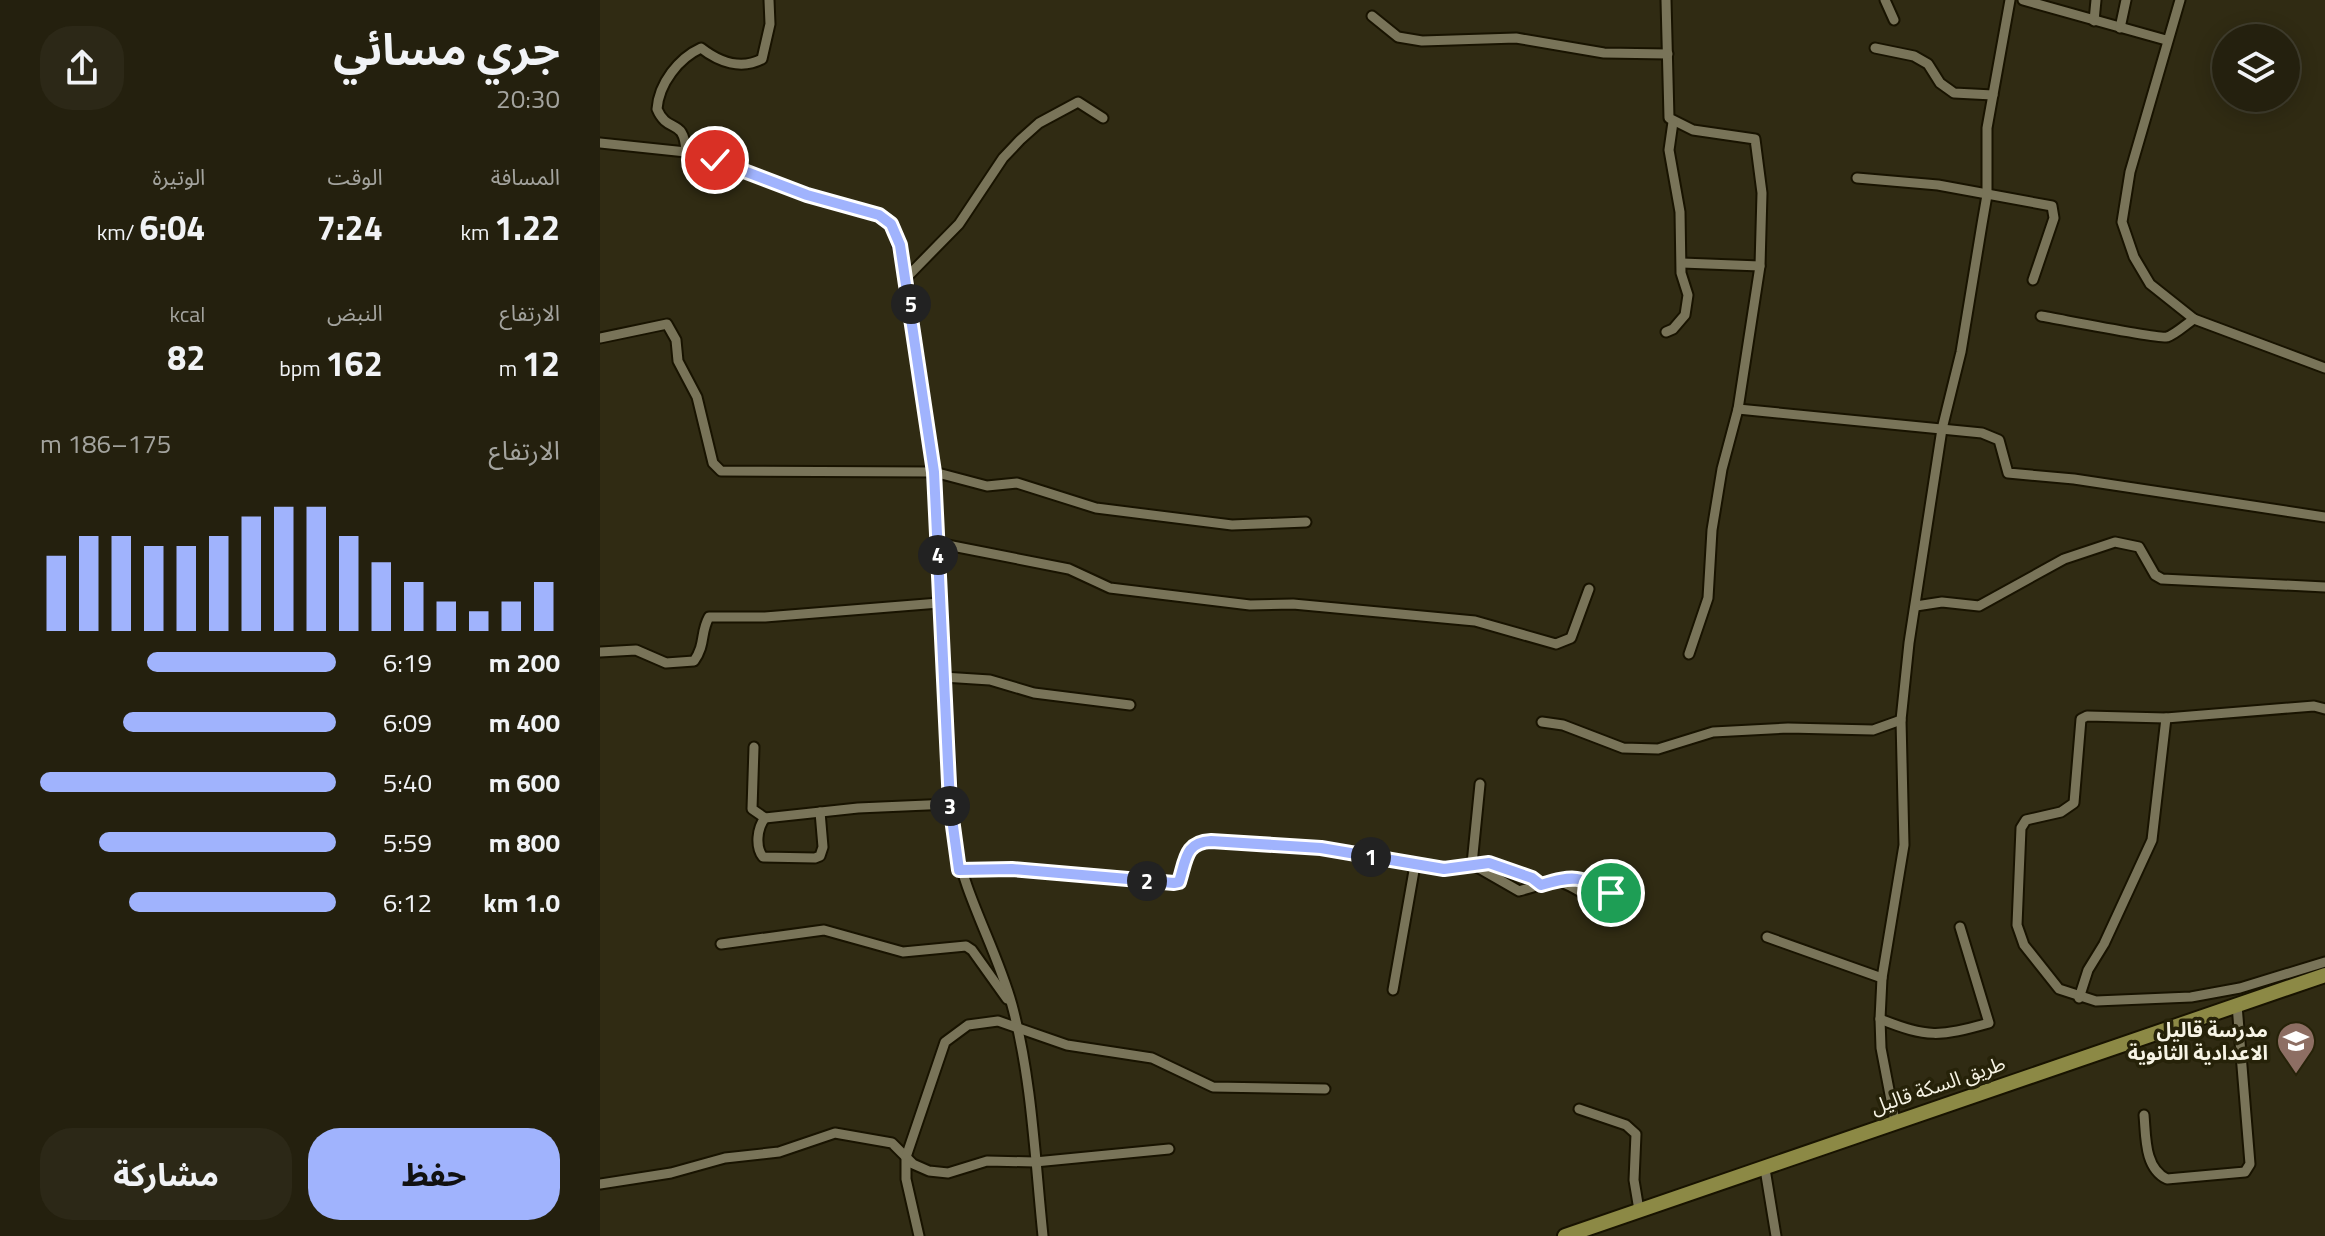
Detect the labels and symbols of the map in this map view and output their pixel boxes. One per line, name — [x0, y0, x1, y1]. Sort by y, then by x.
pin — [681, 126, 749, 194]
pin: 5 — [891, 284, 931, 324]
pin: 4 — [918, 535, 958, 575]
pin: 3 — [930, 786, 970, 826]
pin: 1 — [1351, 837, 1391, 877]
pin — [1577, 859, 1645, 927]
pin: 2 — [1127, 861, 1167, 901]
place label: مدرسة قاليل الاعدادية الثانوية — [2128, 1014, 2268, 1068]
school or university icon: مدرسة قاليل الاعدادية الثانوية — [2275, 1020, 2317, 1075]
street label: طريق السكة قاليل — [1866, 1047, 2009, 1122]

